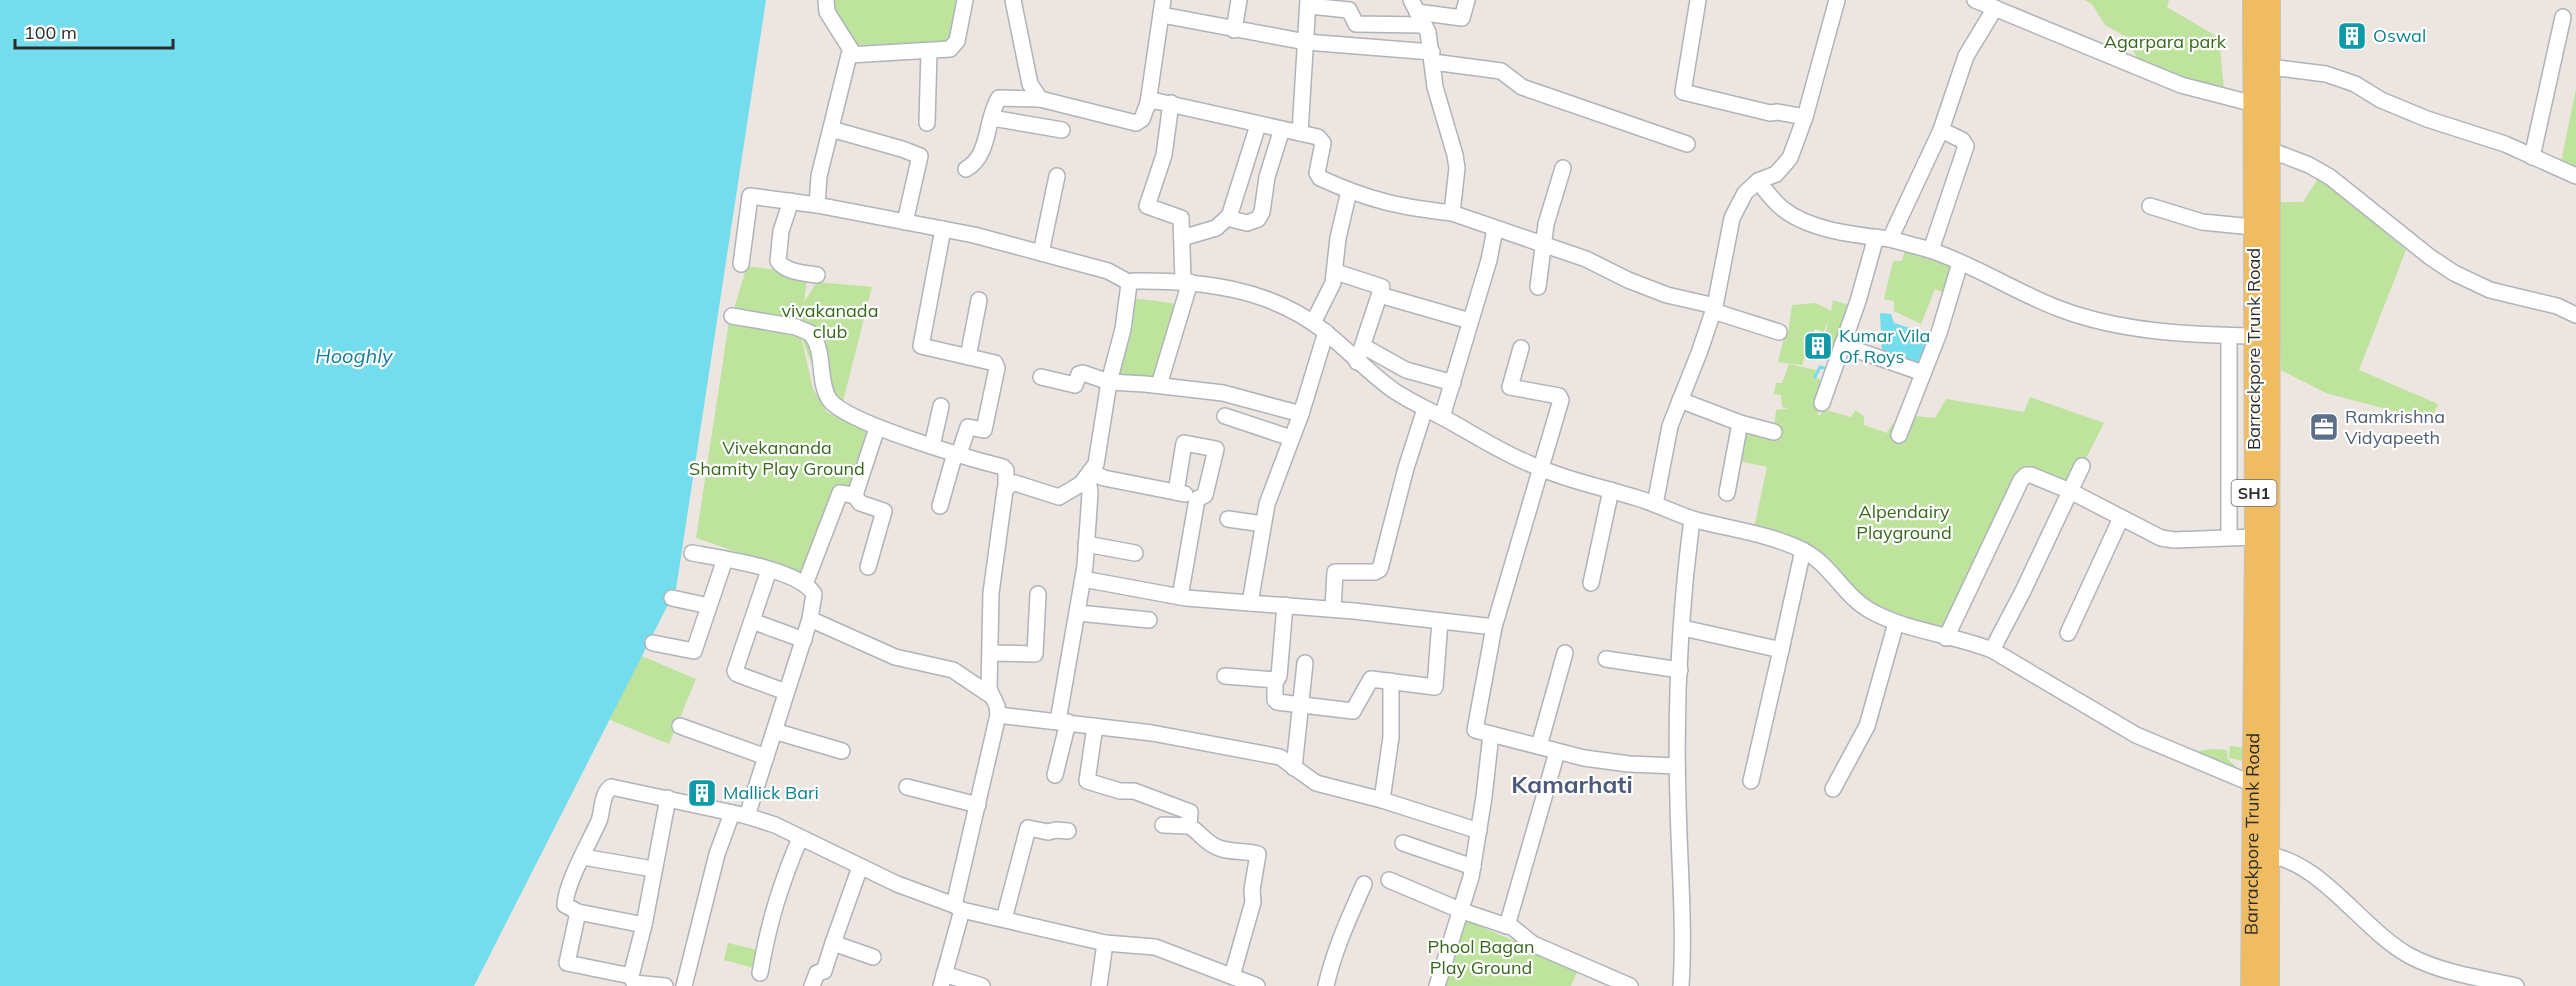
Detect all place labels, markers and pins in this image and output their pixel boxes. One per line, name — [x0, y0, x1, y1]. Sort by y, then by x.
building icon: Oswal — [2336, 20, 2368, 52]
place label: Oswal — [2373, 24, 2426, 47]
place label: Kumar Vila Of Roys — [1839, 324, 1930, 368]
building icon: Kumar Vila Of Roys — [1802, 330, 1834, 362]
place label: Ramkrishna Vidyapeeth — [2345, 405, 2445, 449]
office icon: Ramkrishna Vidyapeeth — [2308, 411, 2340, 443]
building icon: Mallick Bari — [686, 777, 718, 809]
place label: Mallick Bari — [723, 781, 819, 804]

